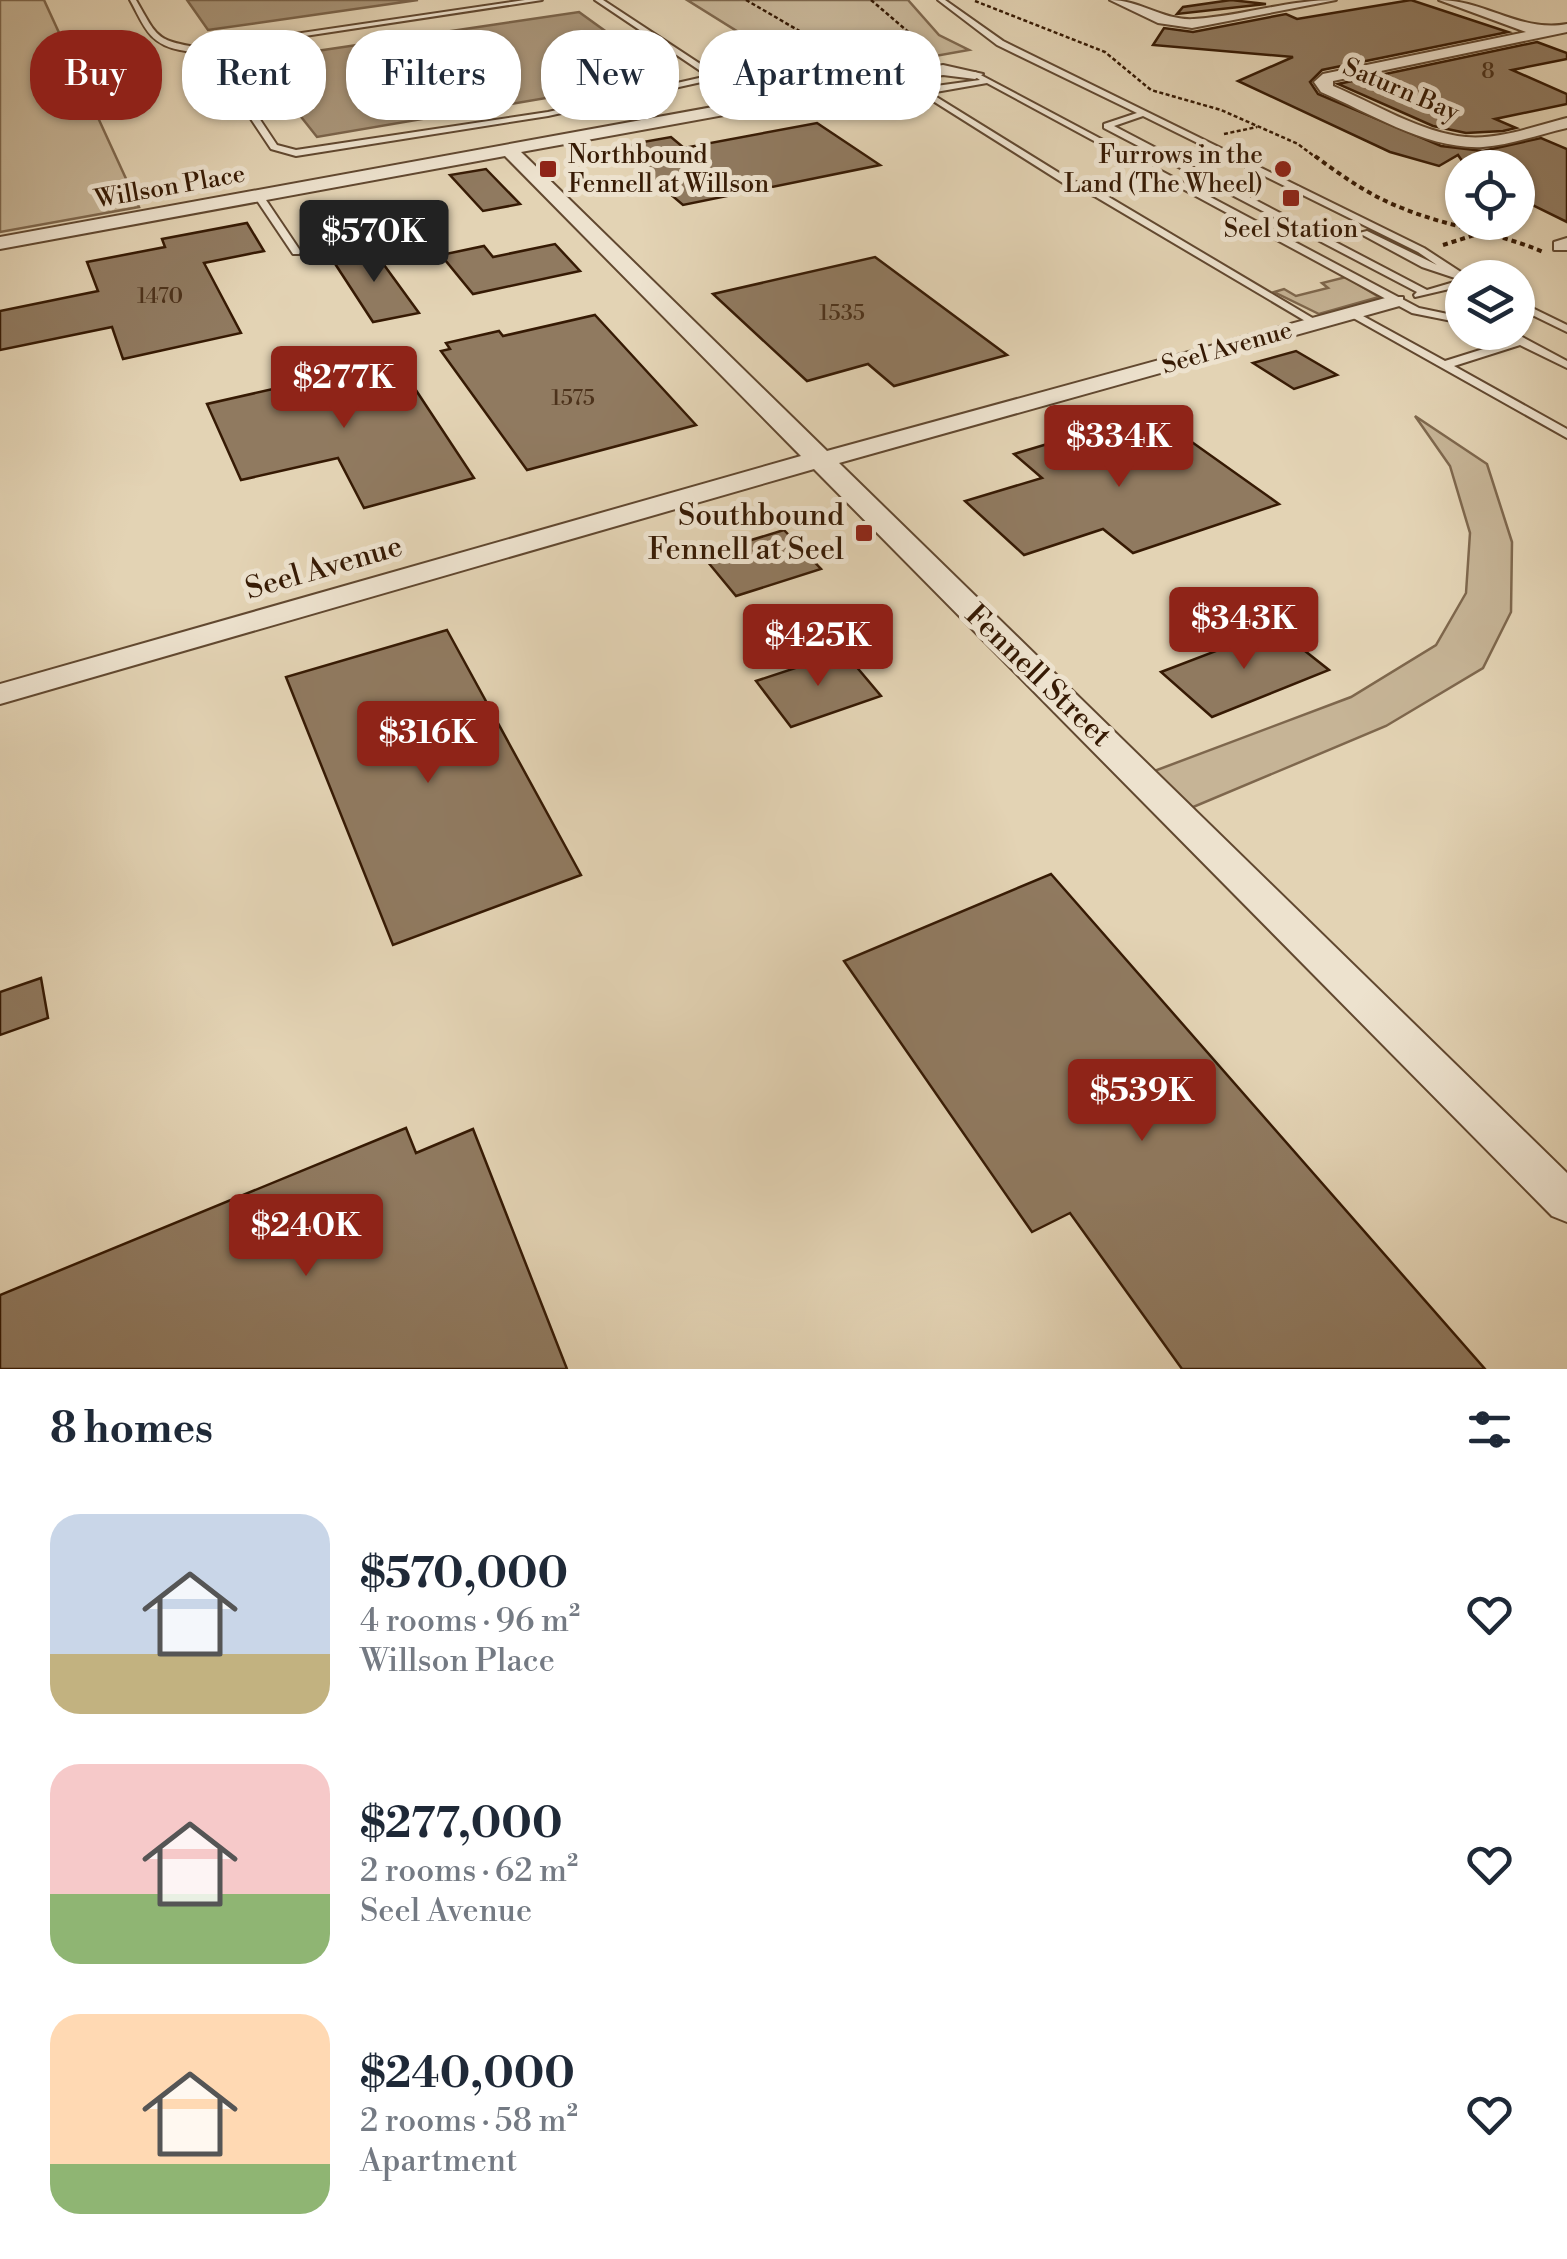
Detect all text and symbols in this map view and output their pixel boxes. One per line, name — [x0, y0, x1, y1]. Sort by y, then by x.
chip: Buy — [30, 30, 162, 120]
chip: Rent — [182, 30, 326, 120]
chip: Filters — [346, 30, 521, 120]
chip: New — [541, 30, 679, 120]
chip: Apartment — [699, 30, 941, 120]
street label: Saturn Bay — [1338, 52, 1465, 129]
house number: 8 — [1481, 58, 1495, 85]
place label: Northbound Fennell at Willson — [568, 140, 769, 200]
place label: Furrows in the Land (The Wheel) — [1064, 140, 1263, 200]
map controls — [1445, 150, 1535, 350]
button: locate — [1445, 150, 1535, 240]
marker: Northbound Fennell at Willson — [537, 158, 559, 180]
marker: Furrows in the Land (The Wheel) — [1272, 158, 1294, 180]
street label: Willson Place — [91, 159, 248, 216]
marker: Seel Station — [1280, 187, 1302, 209]
pin: $570K — [304, 200, 444, 285]
text: $570K — [322, 212, 426, 252]
place label: Seel Station — [1224, 214, 1358, 245]
button: layers — [1445, 260, 1535, 350]
house number: 1470 — [137, 283, 183, 310]
house number: 1535 — [819, 300, 865, 327]
street label: Seel Avenue — [1158, 315, 1296, 381]
pin: $277K — [274, 346, 414, 431]
text: $277K — [293, 358, 395, 398]
house number: 1575 — [551, 385, 595, 412]
pin: $334K — [1049, 405, 1189, 490]
text: $334K — [1066, 417, 1172, 457]
place label: Southbound Fennell at Seel — [648, 497, 844, 569]
marker: Southbound Fennell at Seel — [853, 522, 875, 544]
street label: Seel Avenue — [241, 527, 407, 609]
pin: $343K — [1174, 587, 1314, 672]
street label: Fennell Street — [957, 597, 1120, 756]
text: $343K — [1191, 599, 1297, 639]
pin: $425K — [748, 604, 888, 689]
text: $425K — [765, 616, 871, 656]
pin: $316K — [358, 701, 498, 786]
text: $316K — [379, 713, 477, 753]
pin: $539K — [1072, 1059, 1212, 1144]
text: $539K — [1090, 1071, 1194, 1111]
pin: $240K — [236, 1194, 376, 1279]
text: $240K — [251, 1206, 361, 1246]
icon: filters — [1462, 1402, 1517, 1457]
text: 8 homes — [50, 1403, 213, 1456]
text: $570,000 — [360, 1548, 568, 1601]
icon: home — [130, 1554, 250, 1674]
icon: heart — [1462, 1587, 1517, 1642]
text: 4 rooms · 96 m² — [360, 1601, 580, 1641]
text: Willson Place — [360, 1641, 555, 1681]
text: $277,000 — [360, 1798, 562, 1851]
icon: home — [130, 1804, 250, 1924]
icon: heart — [1462, 1837, 1517, 1892]
text: 2 rooms · 62 m² — [360, 1851, 578, 1891]
text: Seel Avenue — [360, 1891, 532, 1931]
text: $240,000 — [360, 2048, 575, 2101]
icon: home — [130, 2054, 250, 2174]
icon: heart — [1462, 2087, 1517, 2142]
text: 2 rooms · 58 m² — [360, 2101, 578, 2141]
text: Apartment — [360, 2141, 517, 2181]

